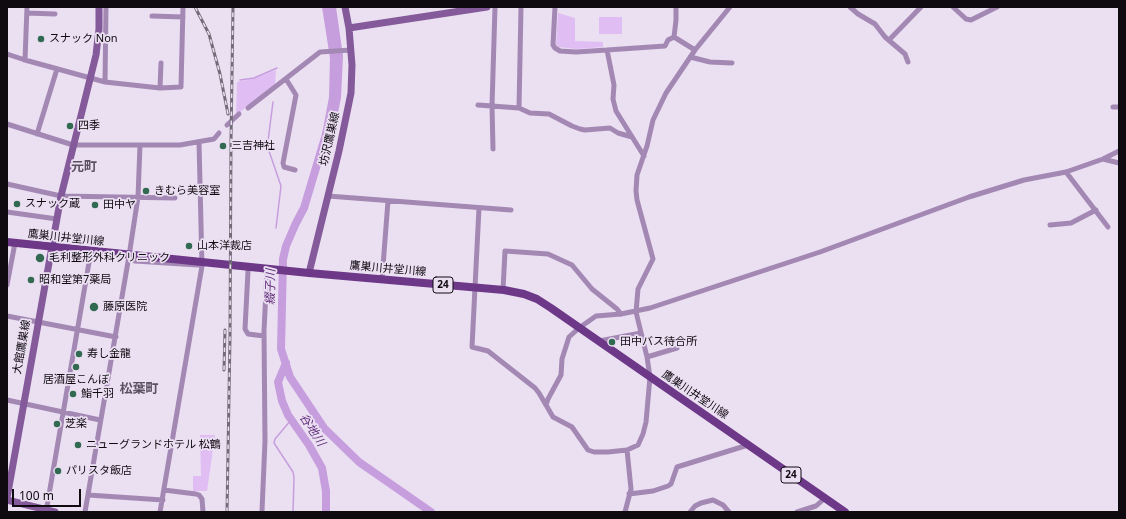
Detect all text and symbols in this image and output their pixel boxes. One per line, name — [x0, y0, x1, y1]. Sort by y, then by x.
place label: スナック Non — [49, 32, 118, 46]
marker: スナック Non — [36, 34, 46, 44]
street label: 坊沢鷹巣線 — [317, 111, 343, 167]
place label: 四季 — [78, 119, 100, 133]
marker: 四季 — [65, 121, 75, 131]
place label: 三吉神社 — [231, 139, 275, 153]
marker: 三吉神社 — [218, 141, 228, 151]
district label: 元町 — [71, 159, 97, 175]
place label: きむら美容室 — [154, 184, 220, 198]
marker: きむら美容室 — [141, 186, 151, 196]
place label: スナック蔵 — [25, 197, 80, 211]
place label: 田中ヤ — [103, 198, 136, 212]
marker: スナック蔵 — [12, 199, 22, 209]
marker: 田中ヤ — [90, 200, 100, 210]
street label: 鷹巣川井堂川線 — [27, 227, 105, 249]
place label: 山本洋裁店 — [197, 239, 252, 253]
marker: 山本洋裁店 — [184, 241, 194, 251]
place label: 毛利整形外科クリニック — [49, 251, 170, 265]
marker: 毛利整形外科クリニック — [34, 252, 46, 264]
street label: 鷹巣川井堂川線 — [349, 259, 427, 279]
water label: 綴子川 — [263, 269, 279, 305]
place label: 昭和堂第7薬局 — [39, 273, 111, 287]
marker: 昭和堂第7薬局 — [26, 275, 36, 285]
road number: 24 — [433, 277, 453, 293]
place label: 藤原医院 — [103, 300, 147, 314]
marker: 藤原医院 — [88, 301, 100, 313]
street label: 大館鷹巣線 — [11, 319, 33, 375]
place label: 田中バス待合所 — [620, 335, 697, 349]
marker: 田中バス待合所 — [607, 337, 617, 347]
place label: 寿し金龍 — [87, 347, 131, 361]
marker: 寿し金龍 — [74, 349, 84, 359]
marker: 居酒屋こんぼ — [71, 362, 81, 372]
street label: 鷹巣川井堂川線 — [659, 368, 731, 422]
place label: 居酒屋こんぼ — [43, 373, 109, 387]
district label: 松葉町 — [120, 381, 158, 397]
place label: 鮨千羽 — [81, 387, 114, 401]
marker: 鮨千羽 — [68, 389, 78, 399]
water label: 谷地川 — [296, 411, 328, 449]
place label: 芝楽 — [65, 417, 87, 431]
marker: 芝楽 — [52, 419, 62, 429]
place label: ニューグランドホテル 松鶴 — [86, 438, 221, 452]
marker: ニューグランドホテル 松鶴 — [73, 440, 83, 450]
place label: パリスタ飯店 — [66, 464, 132, 478]
marker: パリスタ飯店 — [53, 466, 63, 476]
road number: 24 — [781, 467, 801, 483]
scale bar — [14, 481, 83, 507]
text: 100 m — [19, 487, 54, 504]

